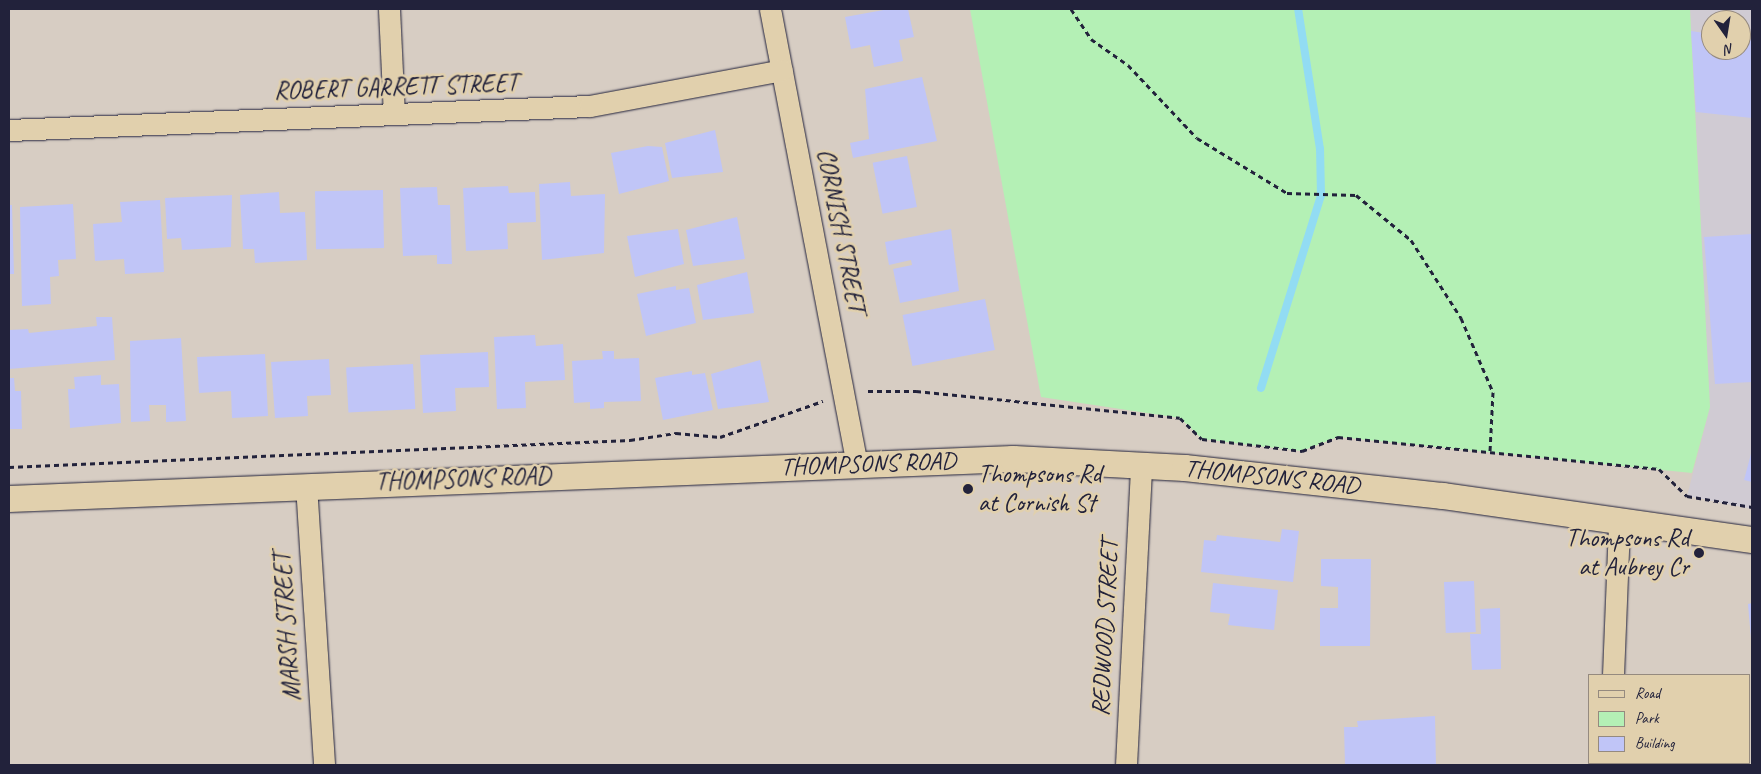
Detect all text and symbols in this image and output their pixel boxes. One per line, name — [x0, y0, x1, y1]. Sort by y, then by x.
north arrow — [1701, 10, 1751, 60]
text: N — [1723, 40, 1735, 58]
street label: ROBERT GARRETT STREET — [273, 68, 519, 106]
street label: CORNISH STREET — [810, 146, 872, 316]
street label: THOMPSONS ROAD — [779, 446, 957, 482]
street label: THOMPSONS ROAD — [1183, 453, 1361, 501]
place label: Thompsons Rd at Cornish St — [978, 460, 1101, 519]
street label: THOMPSONS ROAD — [374, 461, 552, 497]
marker: Thompsons Rd at Cornish St — [962, 483, 974, 495]
place label: Thompsons Rd at Aubrey Cr — [1566, 524, 1689, 583]
street label: REDWOOD STREET — [1085, 539, 1125, 717]
marker: Thompsons Rd at Aubrey Cr — [1693, 547, 1705, 559]
street label: MARSH STREET — [267, 552, 307, 702]
legend — [1588, 674, 1751, 764]
text: Road — [1635, 684, 1660, 703]
text: Park — [1635, 709, 1659, 728]
text: Building — [1635, 734, 1674, 753]

